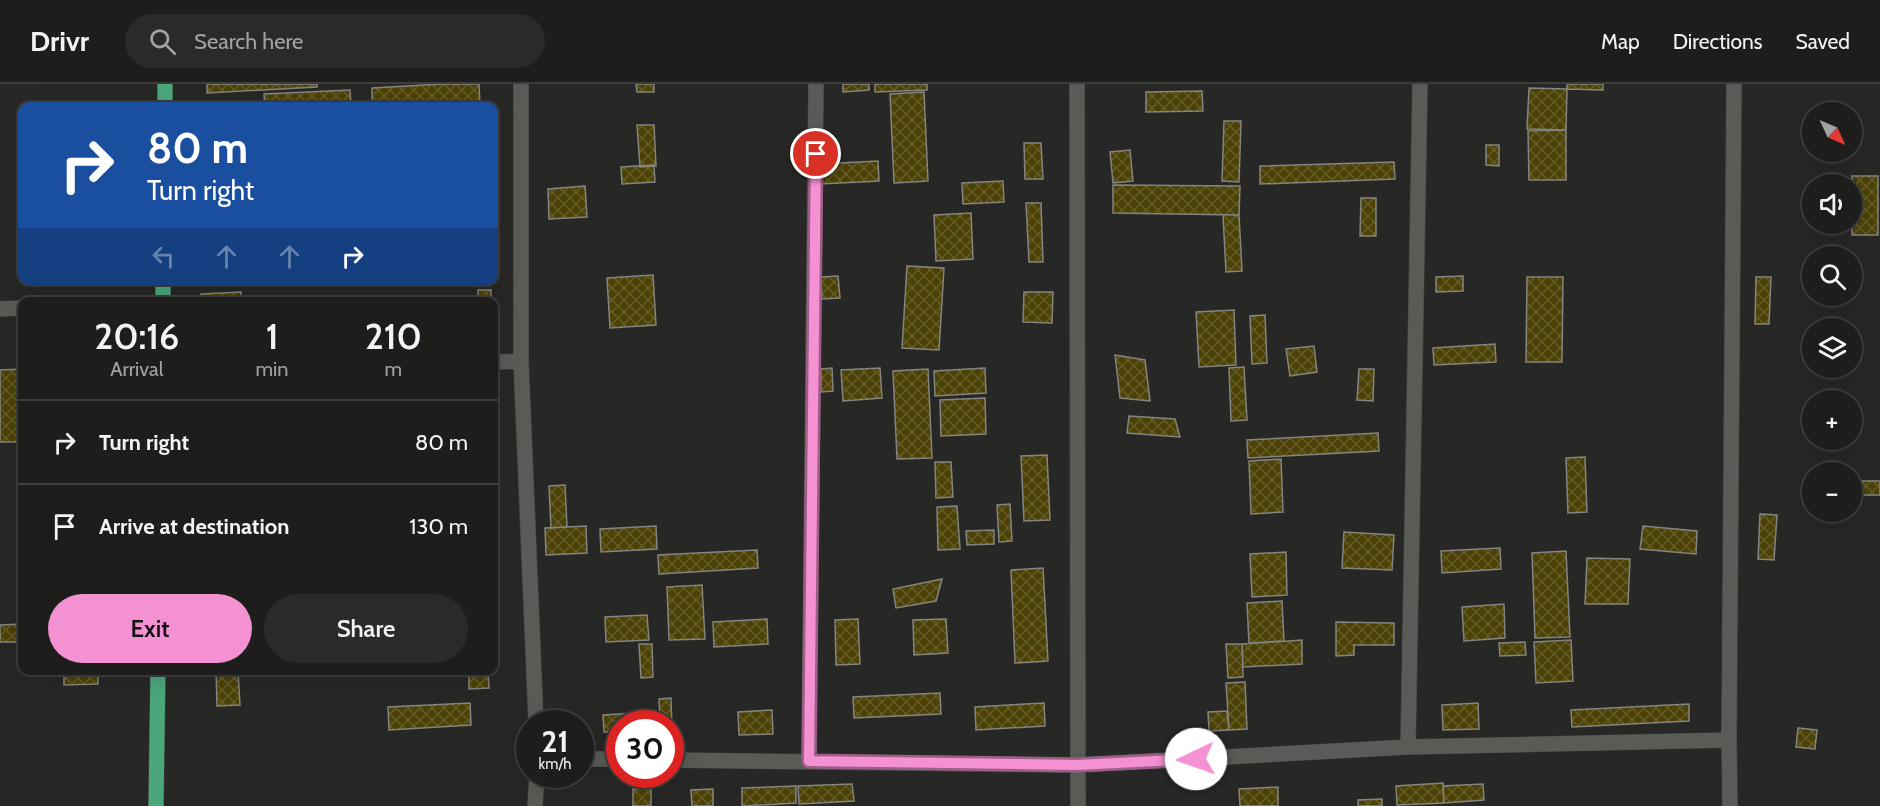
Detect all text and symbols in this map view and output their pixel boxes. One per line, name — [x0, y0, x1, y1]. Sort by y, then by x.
search box — [125, 14, 545, 68]
text: Drivr — [30, 24, 89, 58]
icon: search — [146, 25, 179, 58]
text: Search here — [194, 28, 303, 55]
text: Map — [1601, 29, 1640, 54]
text: Directions — [1673, 29, 1762, 54]
text: Saved — [1795, 29, 1850, 54]
north arrow — [1802, 102, 1862, 162]
map controls — [1802, 102, 1862, 522]
text: 80 m — [147, 122, 248, 174]
icon: right — [48, 126, 126, 204]
pin — [790, 128, 841, 179]
icon: arrive — [799, 137, 832, 170]
text: Turn right — [147, 174, 254, 207]
button: sound — [1802, 174, 1862, 234]
icon: left — [147, 240, 180, 273]
icon: ahead — [210, 240, 243, 273]
icon: ahead — [273, 240, 306, 273]
icon: right — [336, 240, 369, 273]
button: search — [1802, 246, 1862, 306]
text: 20:16 — [94, 314, 179, 358]
text: 1 — [266, 314, 278, 358]
text: 210 — [365, 314, 422, 358]
button: layers — [1802, 318, 1862, 378]
text: Arrival — [110, 357, 163, 381]
text: min — [256, 357, 289, 381]
text: m — [384, 357, 402, 381]
button: + — [1802, 390, 1862, 450]
icon: right — [48, 426, 81, 459]
text: Turn right — [99, 429, 189, 456]
text: 80 m — [415, 429, 468, 456]
button: − — [1802, 462, 1862, 522]
icon: arrive — [48, 510, 81, 543]
text: Arrive at destination — [99, 513, 289, 540]
text: 130 m — [409, 513, 468, 540]
button: Exit — [48, 594, 252, 663]
button: Share — [264, 594, 468, 663]
speed limit sign: 30 — [606, 710, 684, 788]
text: 21 — [542, 723, 568, 760]
position arrow — [1164, 727, 1228, 791]
text: km/h — [539, 755, 571, 773]

